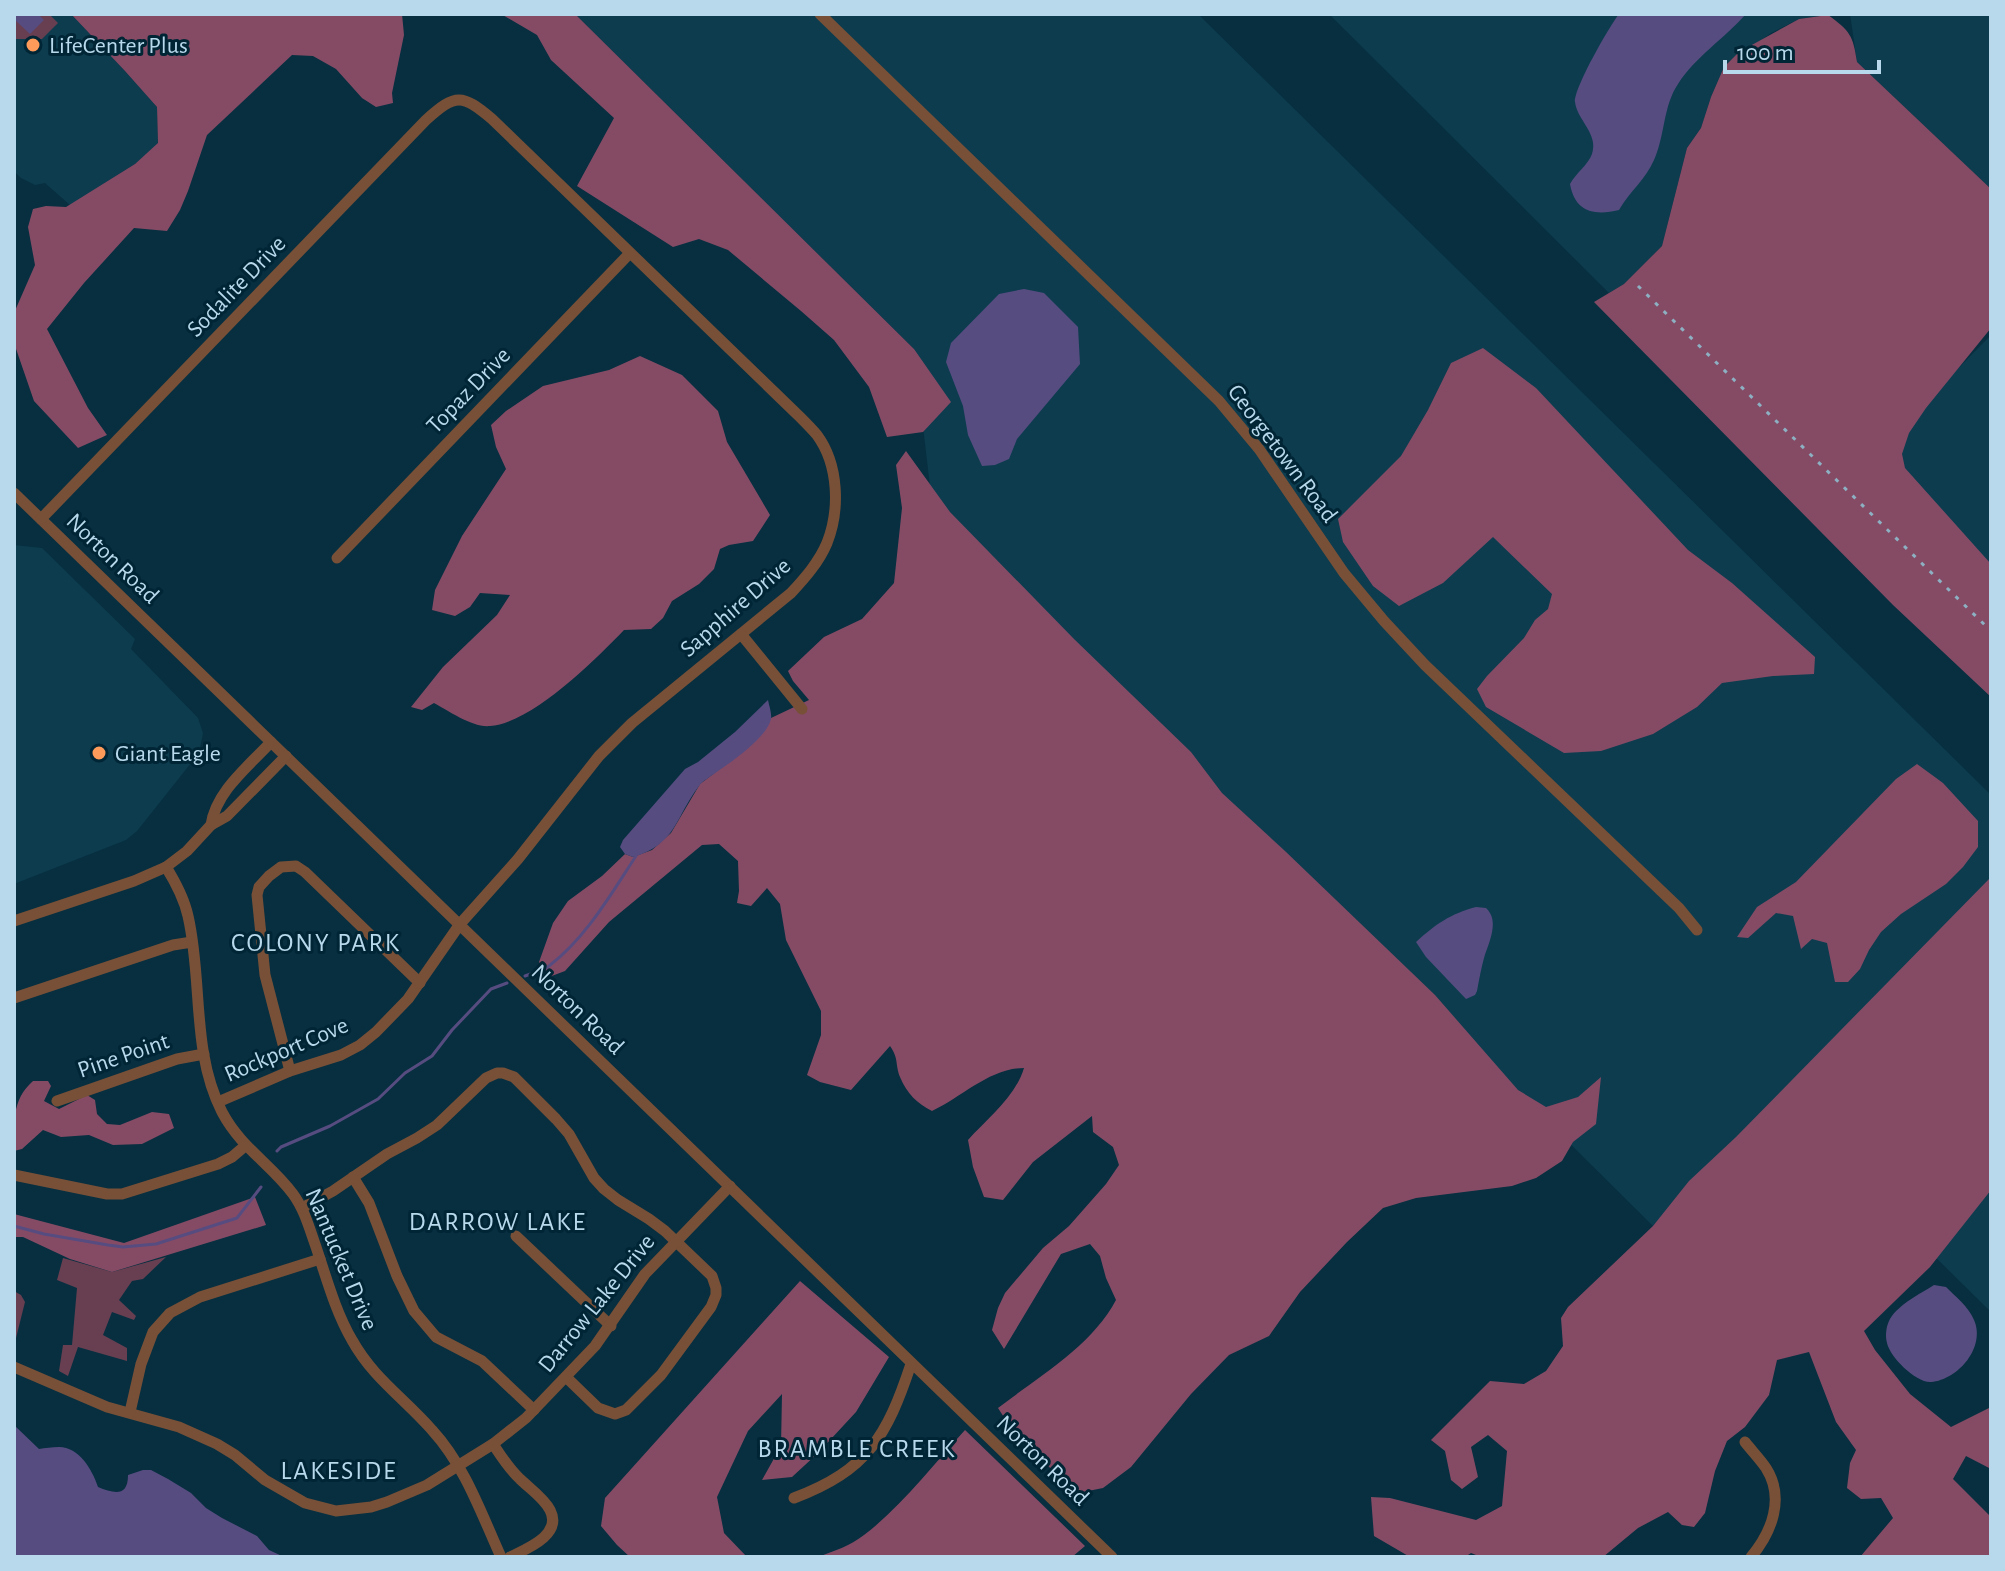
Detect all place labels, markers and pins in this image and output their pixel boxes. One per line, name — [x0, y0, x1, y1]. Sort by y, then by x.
place label: LifeCenter Plus — [49, 34, 188, 58]
marker: LifeCenter Plus — [24, 36, 42, 54]
place label: Giant Eagle — [115, 742, 221, 766]
marker: Giant Eagle — [90, 744, 108, 762]

